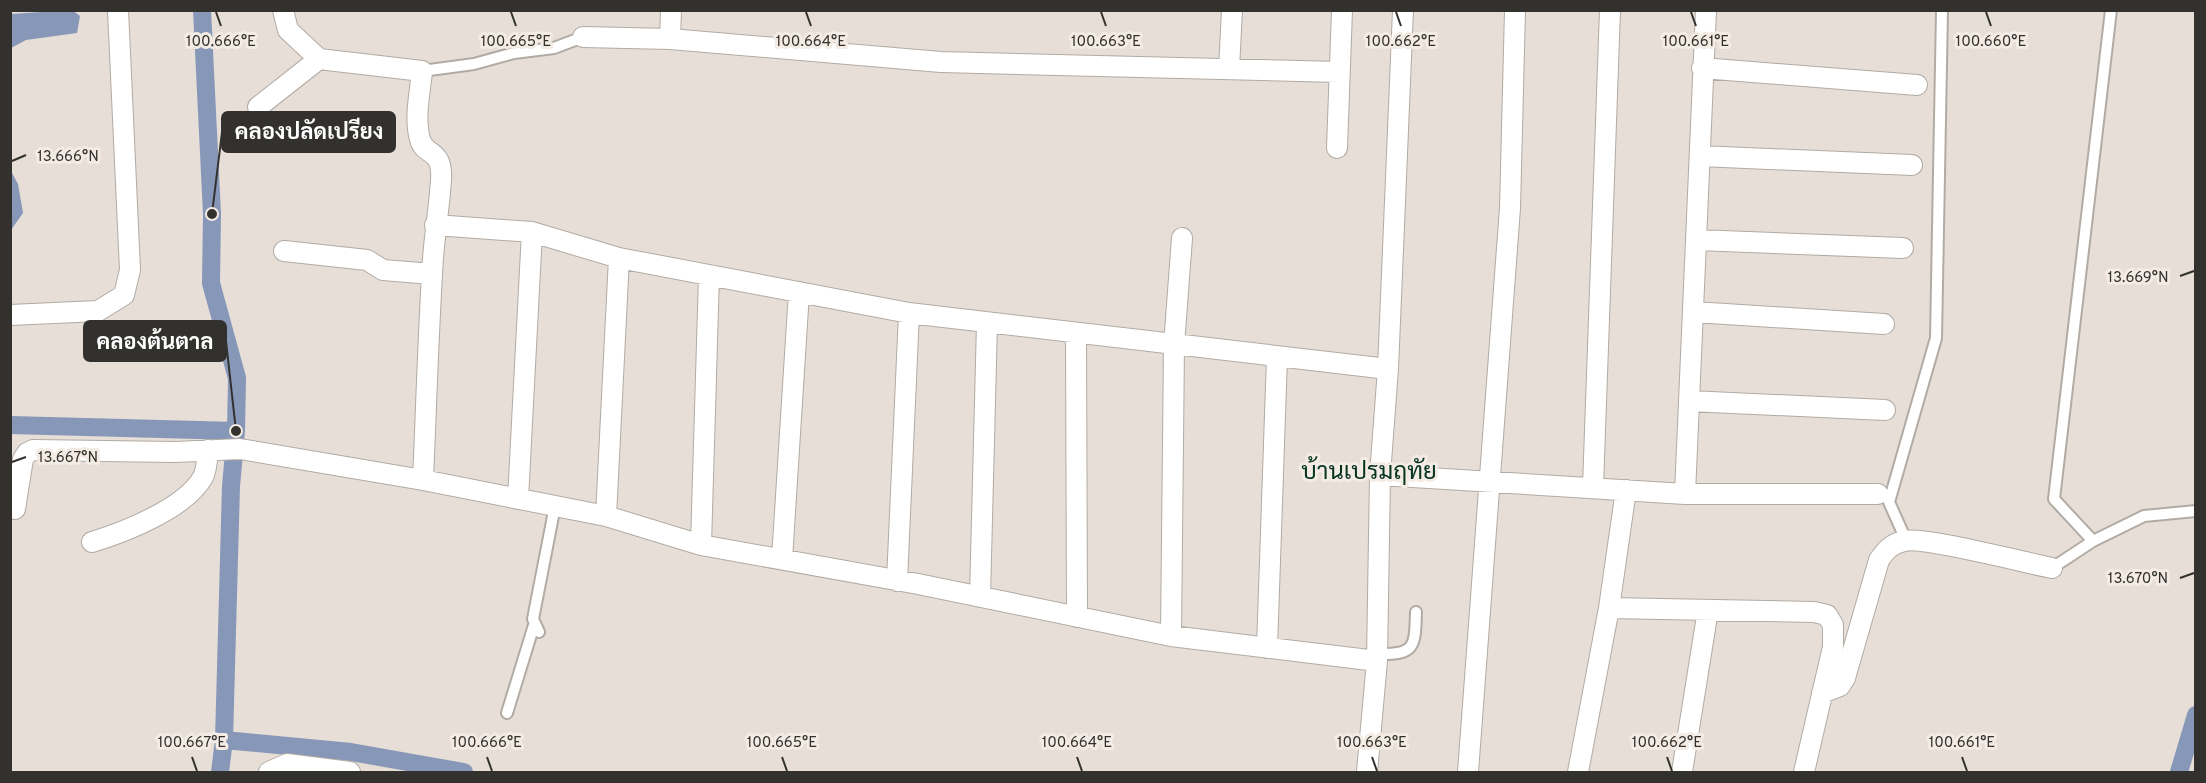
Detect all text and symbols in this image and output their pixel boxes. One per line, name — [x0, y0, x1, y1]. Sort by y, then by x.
text: 100.666°E — [186, 33, 256, 52]
text: 100.665°E — [481, 33, 551, 52]
text: 100.664°E — [776, 33, 846, 52]
text: 100.663°E — [1071, 33, 1141, 52]
text: 100.662°E — [1366, 33, 1436, 52]
text: 100.661°E — [1663, 33, 1729, 52]
text: 100.660°E — [1956, 33, 2026, 52]
callout: คลองปลัดเปรียง — [222, 112, 395, 152]
text: คลองปลัดเปรียง — [235, 117, 383, 147]
text: 13.666°N — [37, 148, 99, 167]
text: 13.669°N — [2107, 269, 2169, 288]
callout: คลองต้นตาล — [84, 321, 226, 361]
text: คลองต้นตาล — [96, 327, 214, 357]
text: 13.667°N — [38, 449, 98, 468]
district label: บ้านเปรมฤทัย — [1301, 456, 1437, 488]
text: 13.670°N — [2108, 570, 2168, 589]
text: 100.667°E — [158, 734, 226, 753]
text: 100.666°E — [452, 734, 522, 753]
text: 100.665°E — [747, 734, 817, 753]
text: 100.664°E — [1042, 734, 1112, 753]
text: 100.663°E — [1337, 734, 1407, 753]
text: 100.662°E — [1632, 734, 1702, 753]
text: 100.661°E — [1929, 734, 1995, 753]

